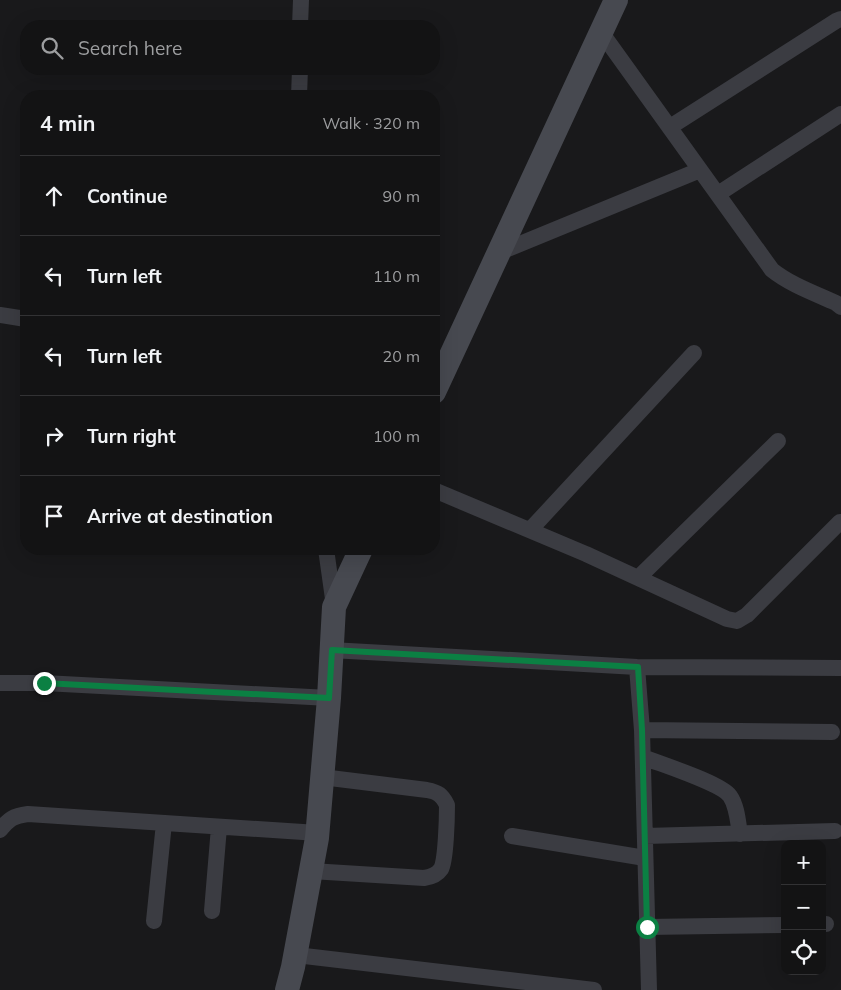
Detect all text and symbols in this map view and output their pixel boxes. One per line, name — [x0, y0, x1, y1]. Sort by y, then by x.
search box — [20, 20, 440, 75]
icon: search — [38, 34, 66, 62]
text: Search here — [78, 36, 182, 60]
text: 4 min — [40, 110, 95, 136]
text: Walk · 320 m — [322, 113, 420, 133]
icon: ahead — [40, 182, 68, 210]
text: Continue — [87, 184, 167, 208]
text: 90 m — [383, 186, 420, 206]
icon: left — [40, 262, 68, 290]
text: Turn left — [87, 264, 162, 288]
text: 110 m — [373, 266, 420, 286]
icon: left — [40, 342, 68, 370]
text: Turn left — [87, 344, 162, 368]
text: 20 m — [383, 346, 420, 366]
icon: right — [40, 422, 68, 450]
text: Turn right — [87, 424, 176, 448]
text: 100 m — [373, 426, 420, 446]
icon: arrive — [40, 502, 68, 530]
text: Arrive at destination — [87, 504, 273, 528]
route end — [33, 672, 56, 695]
map controls — [781, 840, 826, 975]
button: + — [781, 840, 826, 885]
button: − — [781, 885, 826, 930]
route start — [636, 916, 659, 939]
button: locate — [781, 930, 826, 975]

